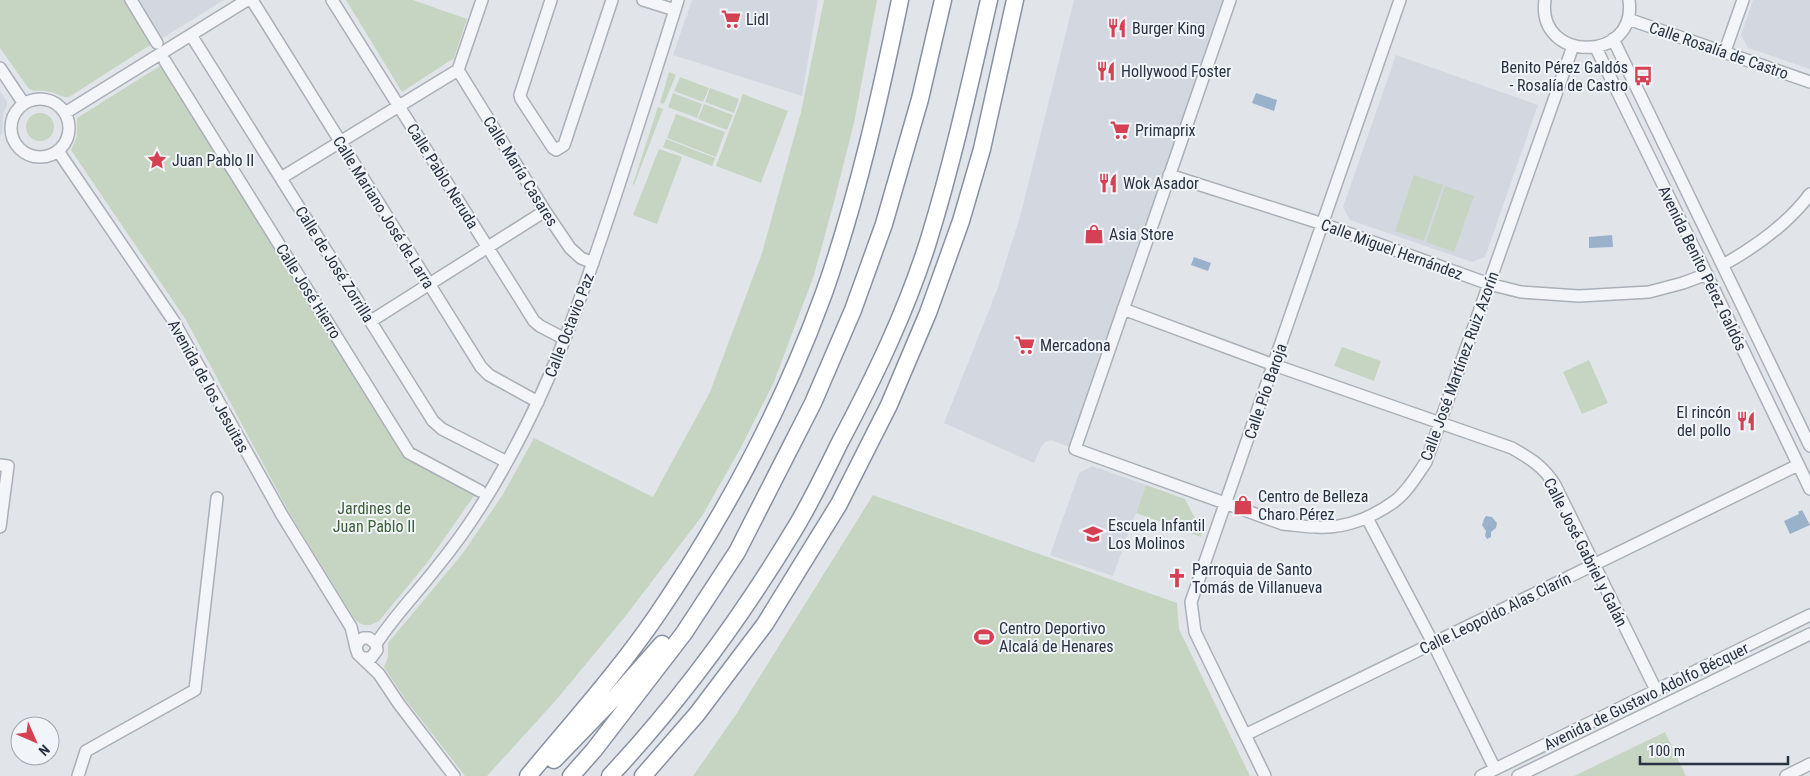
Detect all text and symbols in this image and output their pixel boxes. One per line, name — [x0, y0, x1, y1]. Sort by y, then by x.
supermarket icon: Lidl — [720, 8, 742, 30]
place label: Lidl — [746, 10, 769, 29]
restaurant icon: Burger King — [1106, 17, 1128, 39]
street label: Calle Rosalía de Castro — [1647, 18, 1791, 83]
place label: Burger King — [1132, 19, 1205, 38]
place label: Benito Pérez Galdós - Rosalía de Castro — [1501, 58, 1628, 95]
restaurant icon: Hollywood Foster — [1095, 60, 1117, 82]
place label: Hollywood Foster — [1121, 62, 1231, 81]
bus stop icon: Benito Pérez Galdós - Rosalía de Castro — [1632, 65, 1654, 87]
street label: Calle María Casares — [479, 113, 562, 230]
supermarket icon: Primaprix — [1109, 119, 1131, 141]
street label: Calle Pablo Neruda — [403, 120, 483, 232]
place label: Primaprix — [1135, 121, 1196, 140]
street label: Calle Mariano José de Larra — [329, 132, 438, 292]
place icon: Juan Pablo II — [146, 149, 168, 171]
place label: Juan Pablo II — [172, 151, 254, 170]
restaurant icon: Wok Asador — [1097, 172, 1119, 194]
place label: Wok Asador — [1123, 174, 1199, 193]
street label: Avenida Benito Pérez Galdós — [1654, 183, 1751, 354]
street label: Calle de José Zorrilla — [291, 203, 378, 326]
street label: Calle Miguel Hernández — [1318, 215, 1465, 284]
shop icon: Asia Store — [1083, 223, 1105, 245]
place label: Asia Store — [1109, 225, 1174, 244]
street label: Calle José Hierro — [272, 240, 345, 342]
street label: Calle José Martínez Ruiz Azorín — [1416, 269, 1503, 463]
street label: Calle Octavio Paz — [541, 270, 598, 380]
street label: Avenida de los Jesuitas — [164, 316, 253, 456]
supermarket icon: Mercadona — [1014, 334, 1036, 356]
place label: Mercadona — [1040, 336, 1111, 355]
street label: Calle Pío Baroja — [1240, 341, 1291, 442]
place label: El rincón del pollo — [1676, 403, 1731, 440]
restaurant icon: El rincón del pollo — [1735, 410, 1757, 432]
street label: Calle José Gabriel y Galán — [1540, 475, 1631, 630]
place label: Centro de Belleza Charo Pérez — [1258, 487, 1368, 524]
shop icon: Centro de Belleza Charo Pérez — [1232, 494, 1254, 516]
park label: Jardines de Juan Pablo II — [333, 499, 415, 536]
place label: Escuela Infantil Los Molinos — [1108, 516, 1205, 553]
school or university icon: Escuela Infantil Los Molinos — [1082, 523, 1104, 545]
place label: Parroquia de Santo Tomás de Villanueva — [1192, 560, 1322, 597]
church icon: Parroquia de Santo Tomás de Villanueva — [1166, 567, 1188, 589]
street label: Calle Leopoldo Alas Clarín — [1416, 569, 1574, 658]
place label: Centro Deportivo Alcalá de Henares — [999, 619, 1113, 656]
sports icon: Centro Deportivo Alcalá de Henares — [973, 626, 995, 648]
street label: Avenida de Gustavo Adolfo Bécquer — [1541, 638, 1752, 754]
north arrow — [10, 716, 60, 766]
scale bar — [1640, 734, 1788, 766]
text: N — [36, 742, 53, 759]
text: 100 m — [1648, 742, 1685, 760]

